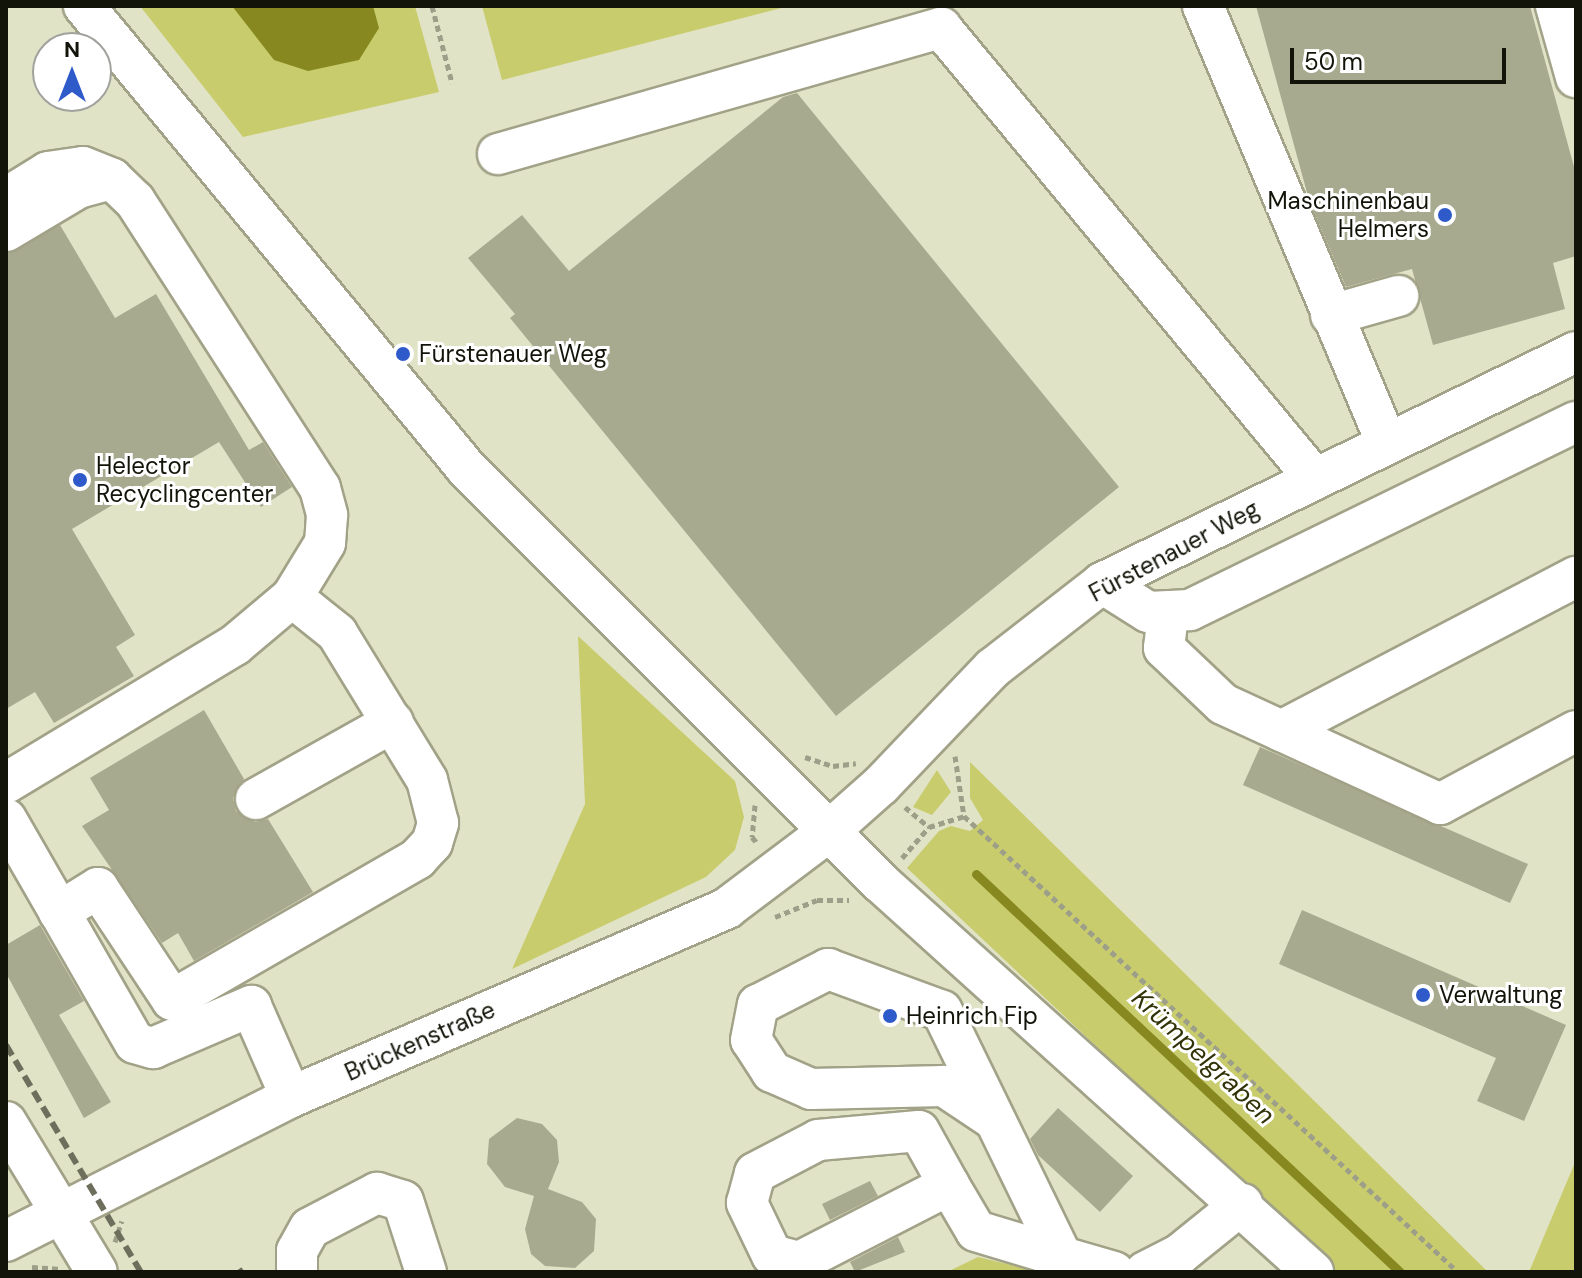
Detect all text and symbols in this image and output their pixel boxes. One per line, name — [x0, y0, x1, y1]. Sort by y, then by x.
north arrow — [32, 32, 112, 112]
scale bar — [1294, 32, 1510, 82]
text: N — [64, 35, 80, 64]
text: 50 m — [1304, 46, 1363, 77]
place label: Maschinenbau Helmers — [1267, 187, 1429, 243]
marker: Maschinenbau Helmers — [1436, 206, 1454, 224]
place label: Fürstenauer Weg — [419, 340, 607, 368]
marker: Fürstenauer Weg — [394, 345, 412, 363]
place label: Helector Recyclingcenter — [96, 452, 273, 508]
marker: Helector Recyclingcenter — [71, 471, 89, 489]
street label: Fürstenauer Weg — [1084, 494, 1264, 608]
place label: Verwaltung — [1439, 981, 1563, 1009]
water label: Krümpelgraben — [1125, 983, 1281, 1131]
marker: Verwaltung — [1414, 986, 1432, 1004]
street label: Brückenstraße — [340, 995, 500, 1087]
place label: Heinrich Fip — [906, 1002, 1038, 1030]
marker: Heinrich Fip — [881, 1007, 899, 1025]

